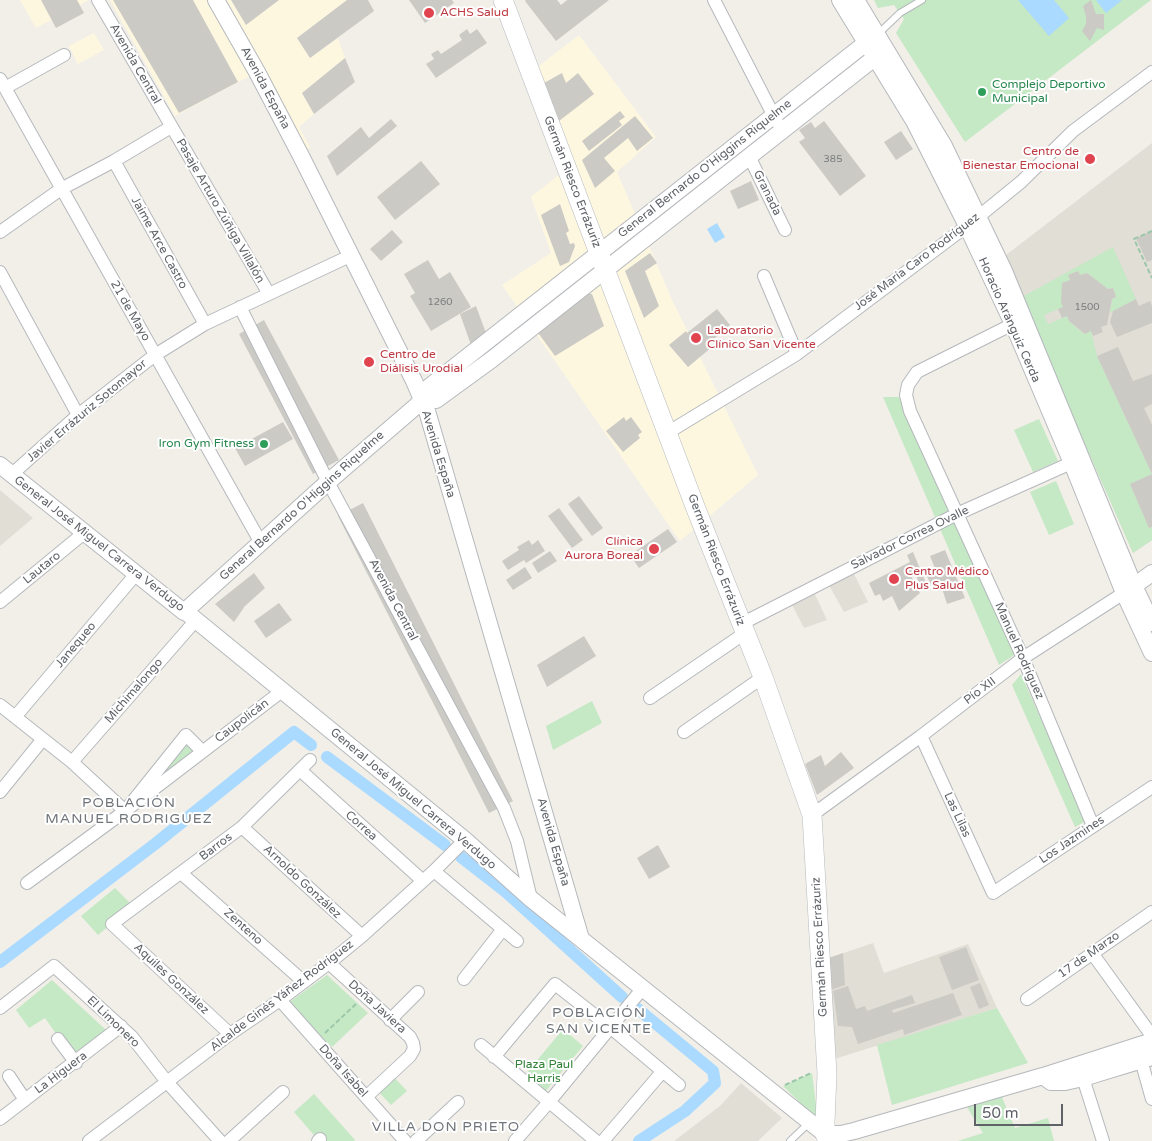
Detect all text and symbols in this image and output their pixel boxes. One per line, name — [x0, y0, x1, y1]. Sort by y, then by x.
marker: ACHS Salud — [422, 6, 436, 20]
place label: ACHS Salud — [440, 6, 509, 20]
street label: Avenida Central — [106, 21, 164, 107]
street label: Avenida España — [237, 44, 293, 132]
place label: Complejo Deportivo Municipal — [992, 78, 1105, 106]
marker: Complejo Deportivo Municipal — [976, 86, 988, 98]
street label: General Bernardo O'Higgins Riquelme — [615, 97, 795, 241]
street label: Germán Riesco Errázuriz — [540, 114, 604, 250]
street label: Pasaje Arturo Zúñiga Villalón — [173, 136, 267, 286]
place label: Centro de Bienestar Emocional — [963, 145, 1079, 173]
marker: Centro de Bienestar Emocional — [1083, 152, 1097, 166]
house number: 385 — [824, 153, 842, 165]
street label: Granada — [750, 168, 784, 218]
street label: Jaime Arce Castro — [128, 195, 190, 291]
street label: José María Caro Rodríguez — [852, 210, 982, 314]
street label: Horacio Aránguiz Cerda — [975, 255, 1043, 385]
street label: 21 de Mayo — [107, 278, 153, 344]
house number: 1260 — [427, 296, 453, 308]
house number: 1500 — [1074, 301, 1100, 313]
place label: Laboratorio Clínico San Vicente — [707, 324, 816, 352]
marker: Laboratorio Clínico San Vicente — [689, 331, 703, 345]
place label: Centro de Diálisis Urodial — [380, 348, 463, 376]
marker: Centro de Diálisis Urodial — [362, 355, 376, 369]
street label: Javier Errázuriz Sotomayor — [24, 357, 150, 465]
street label: Avenida España — [418, 408, 458, 500]
street label: General Bernardo O'Higgins Riquelme — [217, 428, 387, 584]
place label: Iron Gym Fitness — [159, 437, 254, 451]
marker: Iron Gym Fitness — [258, 438, 270, 450]
street label: General José Miguel Carrera Verdugo — [11, 473, 187, 615]
street label: Germán Riesco Errázuriz — [684, 492, 748, 628]
street label: Salvador Correa Ovalle — [849, 503, 971, 573]
place label: Clínica Aurora Boreal — [564, 535, 643, 563]
marker: Clínica Aurora Boreal — [647, 542, 661, 556]
street label: Lautaro — [20, 549, 64, 587]
street label: Avenida Central — [365, 557, 421, 643]
place label: Centro Médico Plus Salud — [905, 565, 989, 593]
marker: Centro Médico Plus Salud — [887, 572, 901, 586]
street label: Manuel Rodríguez — [991, 600, 1047, 702]
street label: Janequeo — [53, 619, 99, 671]
street label: Michimalongo — [102, 656, 166, 726]
street label: Pío XII — [961, 674, 999, 708]
street label: Caupolicán — [212, 696, 272, 746]
street label: General José Miguel Carrera Verdugo — [327, 725, 499, 873]
street label: Las Lilas — [940, 790, 974, 840]
district label: POBLACIÓN MANUEL RODRIGUEZ — [43, 795, 215, 828]
street label: Avenida España — [534, 796, 572, 888]
street label: Correa — [342, 808, 380, 844]
street label: Los Jazmines — [1037, 813, 1107, 867]
street label: Barros — [197, 830, 235, 864]
street label: Arnoldo González — [260, 842, 344, 922]
street label: Germán Riesco Errázuriz — [809, 877, 831, 1017]
street label: Zenteno — [221, 906, 265, 948]
street label: 17 de Marzo — [1055, 928, 1123, 982]
street label: Alcalde Ginés Yáñez Rodríguez — [207, 937, 357, 1055]
street label: Aquiles González — [130, 940, 212, 1018]
street label: Doña Javiera — [345, 977, 409, 1037]
street label: El Limonero — [84, 993, 142, 1051]
district label: POBLACIÓN SAN VICENTE — [545, 1005, 653, 1038]
street label: Doña Isabel — [315, 1042, 371, 1100]
street label: La Higuera — [32, 1049, 90, 1097]
park label: Plaza Paul Harris — [515, 1058, 573, 1086]
scale bar — [977, 1094, 1066, 1126]
text: 50 m — [982, 1104, 1019, 1122]
district label: VILLA DON PRIETO — [370, 1119, 522, 1135]

